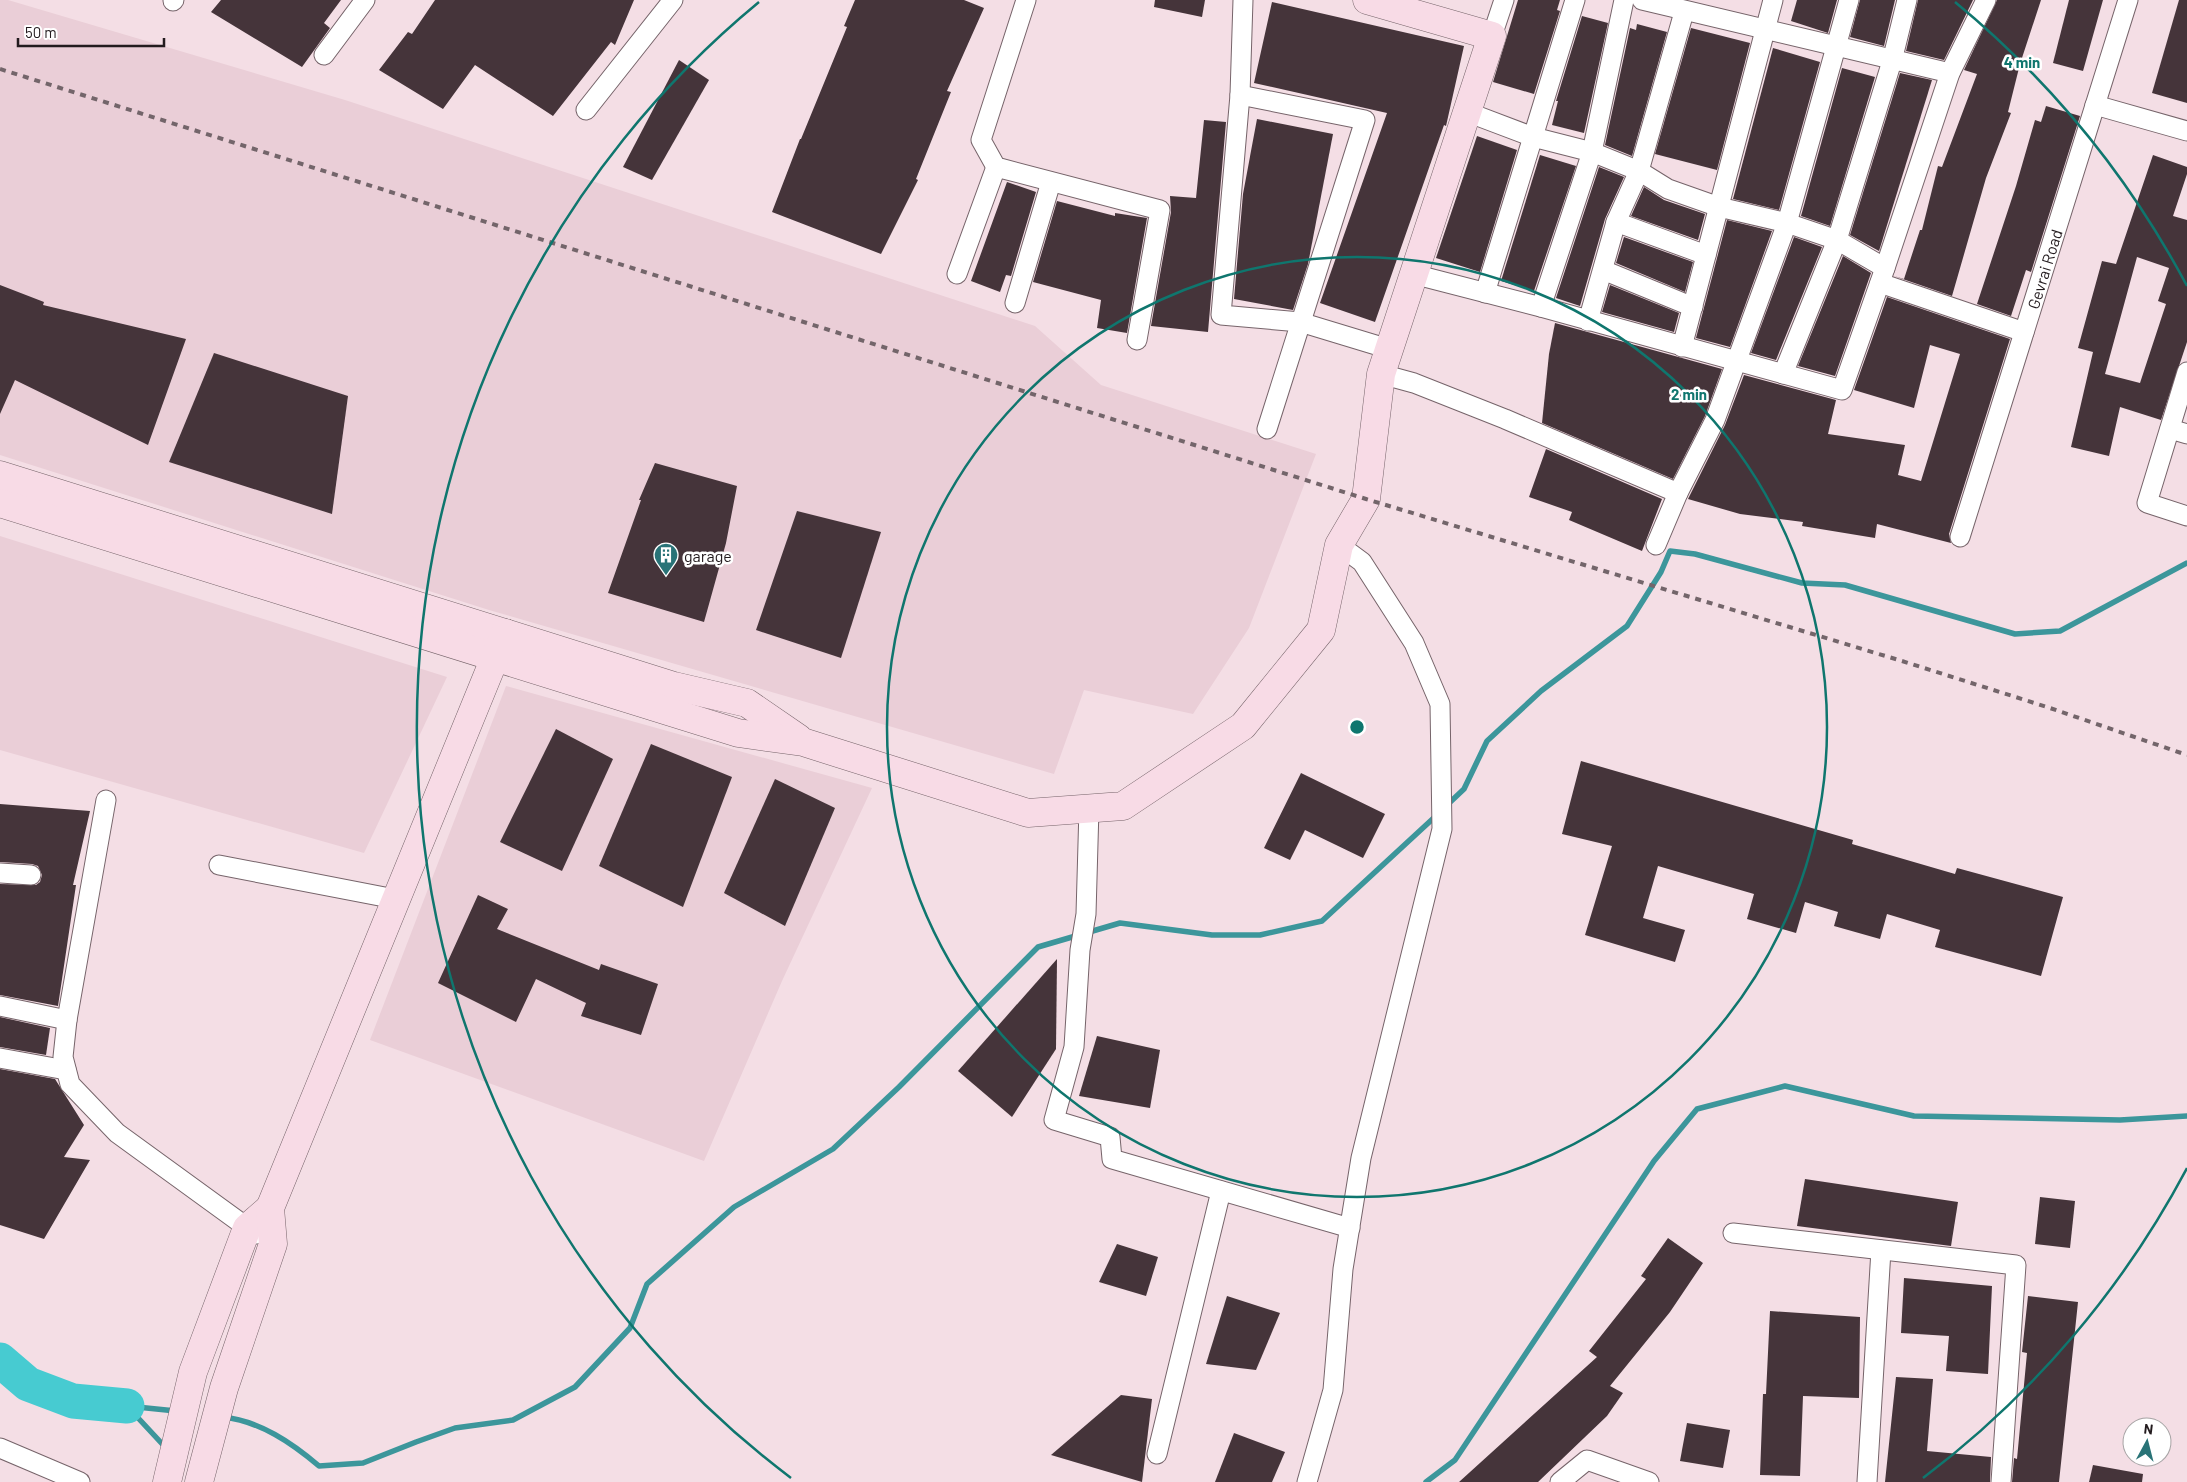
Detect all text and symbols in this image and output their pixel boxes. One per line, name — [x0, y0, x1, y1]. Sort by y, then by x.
scale bar — [18, 15, 164, 47]
text: 50 m — [25, 23, 57, 41]
text: 4 min — [2004, 53, 2040, 71]
street label: Gevrai Road — [2023, 227, 2065, 311]
text: 2 min — [1671, 385, 1707, 403]
building icon: garage — [653, 542, 679, 576]
place label: garage — [684, 546, 732, 565]
centre of rings — [1348, 718, 1366, 736]
north arrow — [2122, 1417, 2172, 1467]
text: N — [2143, 1420, 2154, 1438]

